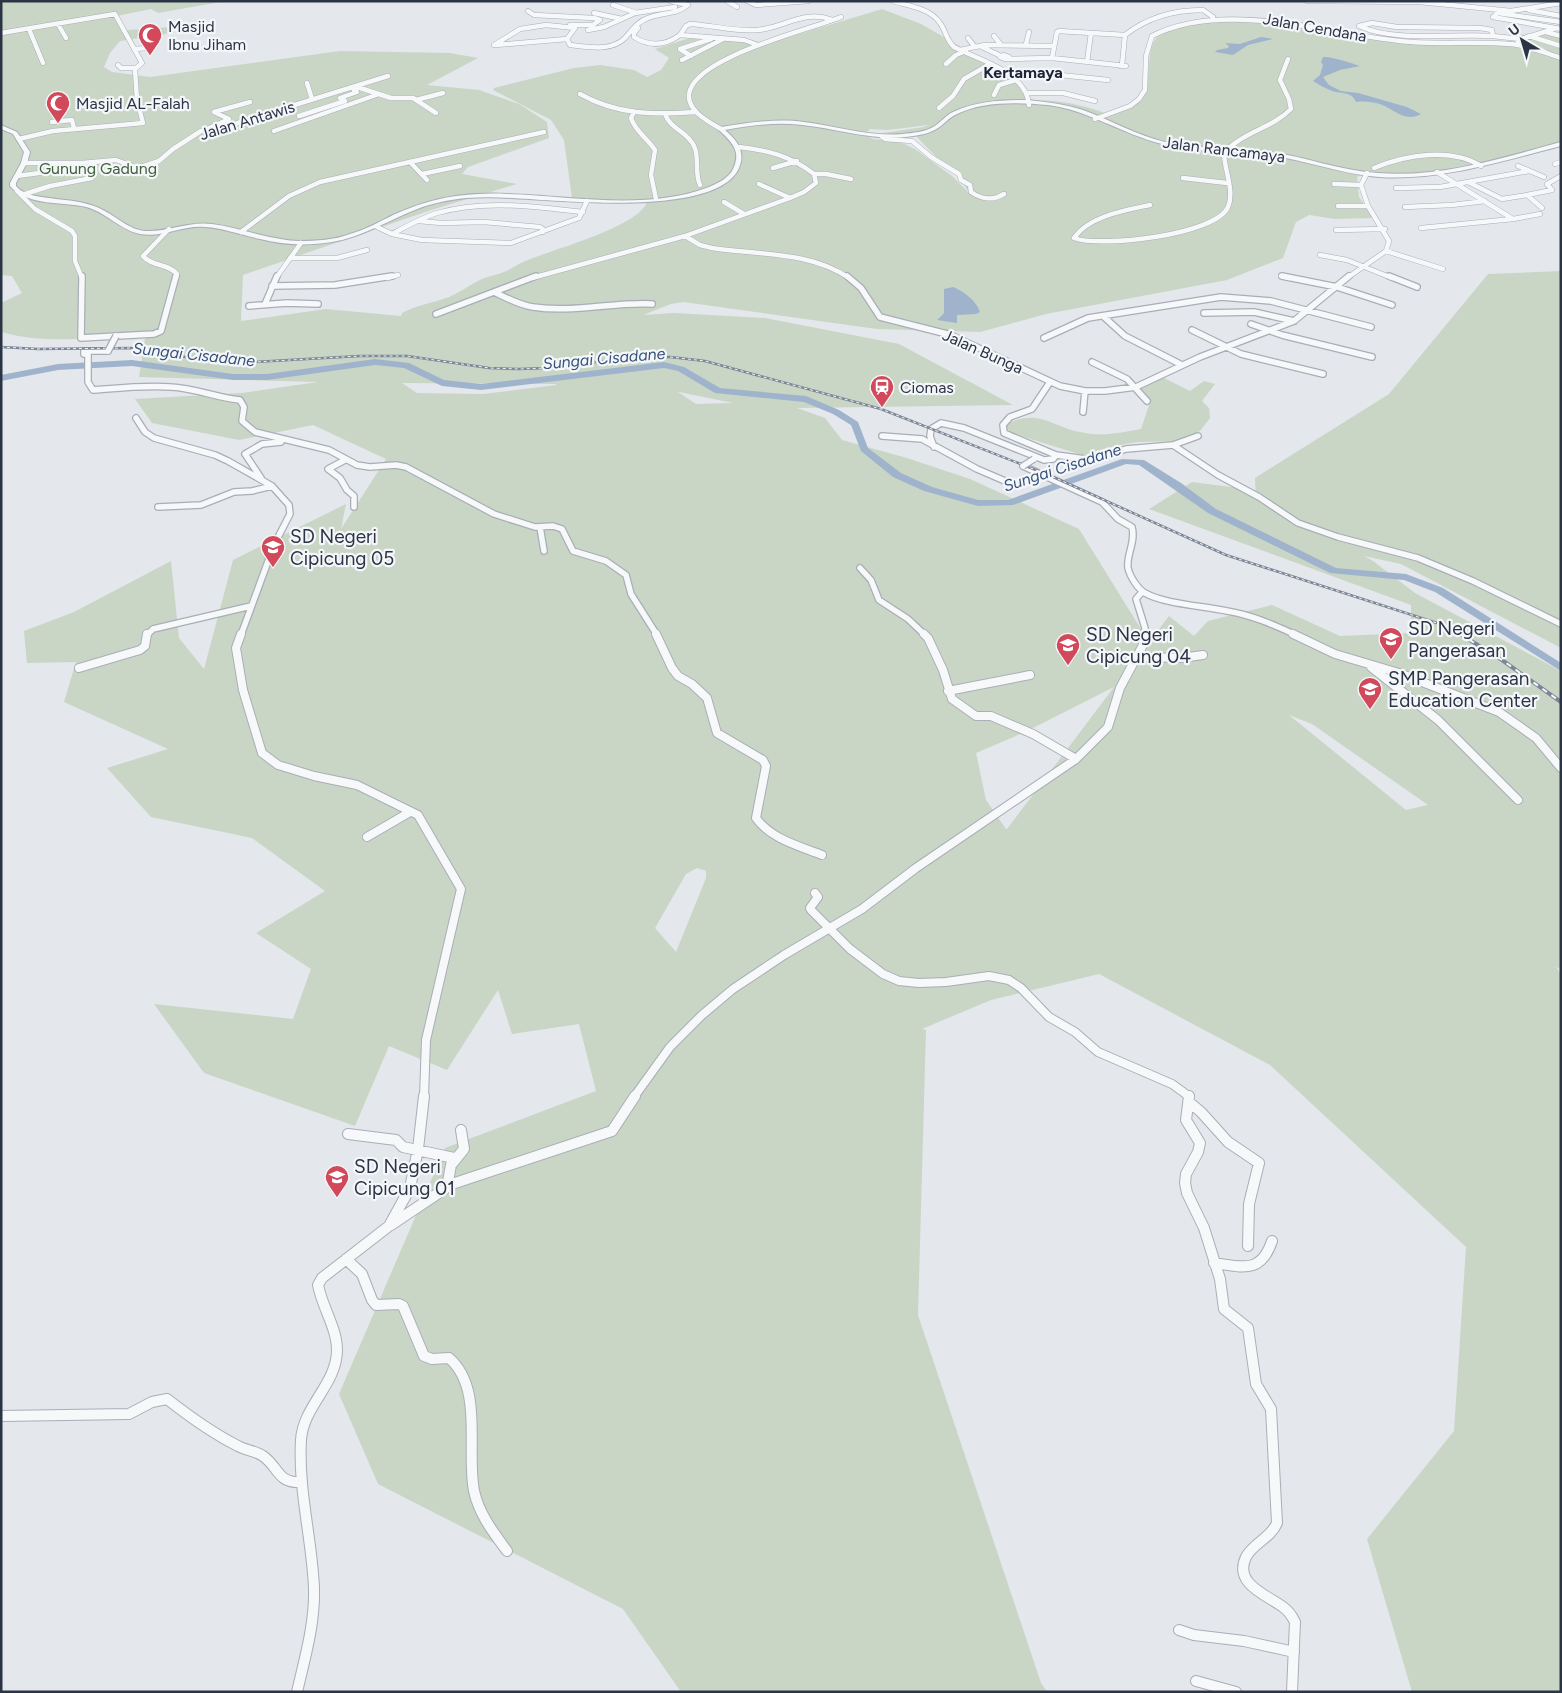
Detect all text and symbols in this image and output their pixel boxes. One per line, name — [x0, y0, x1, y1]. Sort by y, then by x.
street label: Jalan Cendana — [1262, 9, 1368, 46]
north arrow — [1497, 15, 1547, 65]
place label: Masjid Ibnu Jiham — [168, 17, 246, 54]
text: U — [1505, 20, 1523, 40]
mosque icon: Masjid Ibnu Jiham — [137, 22, 163, 56]
district label: Kertamaya — [983, 63, 1063, 82]
mosque icon: Masjid AL-Falah — [45, 90, 71, 124]
place label: Masjid AL-Falah — [76, 94, 190, 113]
street label: Jalan Antawis — [197, 97, 297, 144]
street label: Jalan Rancamaya — [1162, 133, 1286, 166]
park label: Gunung Gadung — [39, 159, 157, 178]
street label: Jalan Bunga — [940, 325, 1026, 378]
water label: Sungai Cisadane — [132, 339, 256, 370]
water label: Sungai Cisadane — [542, 344, 666, 373]
station icon: Ciomas — [869, 374, 895, 408]
place label: Ciomas — [900, 378, 954, 397]
water label: Sungai Cisadane — [1001, 439, 1124, 495]
place label: SD Negeri Cipicung 05 — [290, 525, 394, 570]
school or university icon: SD Negeri Cipicung 05 — [260, 534, 286, 568]
place label: SD Negeri Pangerasan — [1408, 617, 1506, 662]
place label: SD Negeri Cipicung 04 — [1086, 623, 1191, 668]
school or university icon: SD Negeri Pangerasan — [1378, 626, 1404, 660]
school or university icon: SD Negeri Cipicung 04 — [1055, 632, 1081, 666]
place label: SMP Pangerasan Education Center — [1388, 667, 1538, 712]
school or university icon: SMP Pangerasan Education Center — [1357, 676, 1383, 710]
place label: SD Negeri Cipicung 01 — [354, 1155, 455, 1200]
school or university icon: SD Negeri Cipicung 01 — [324, 1164, 350, 1198]

